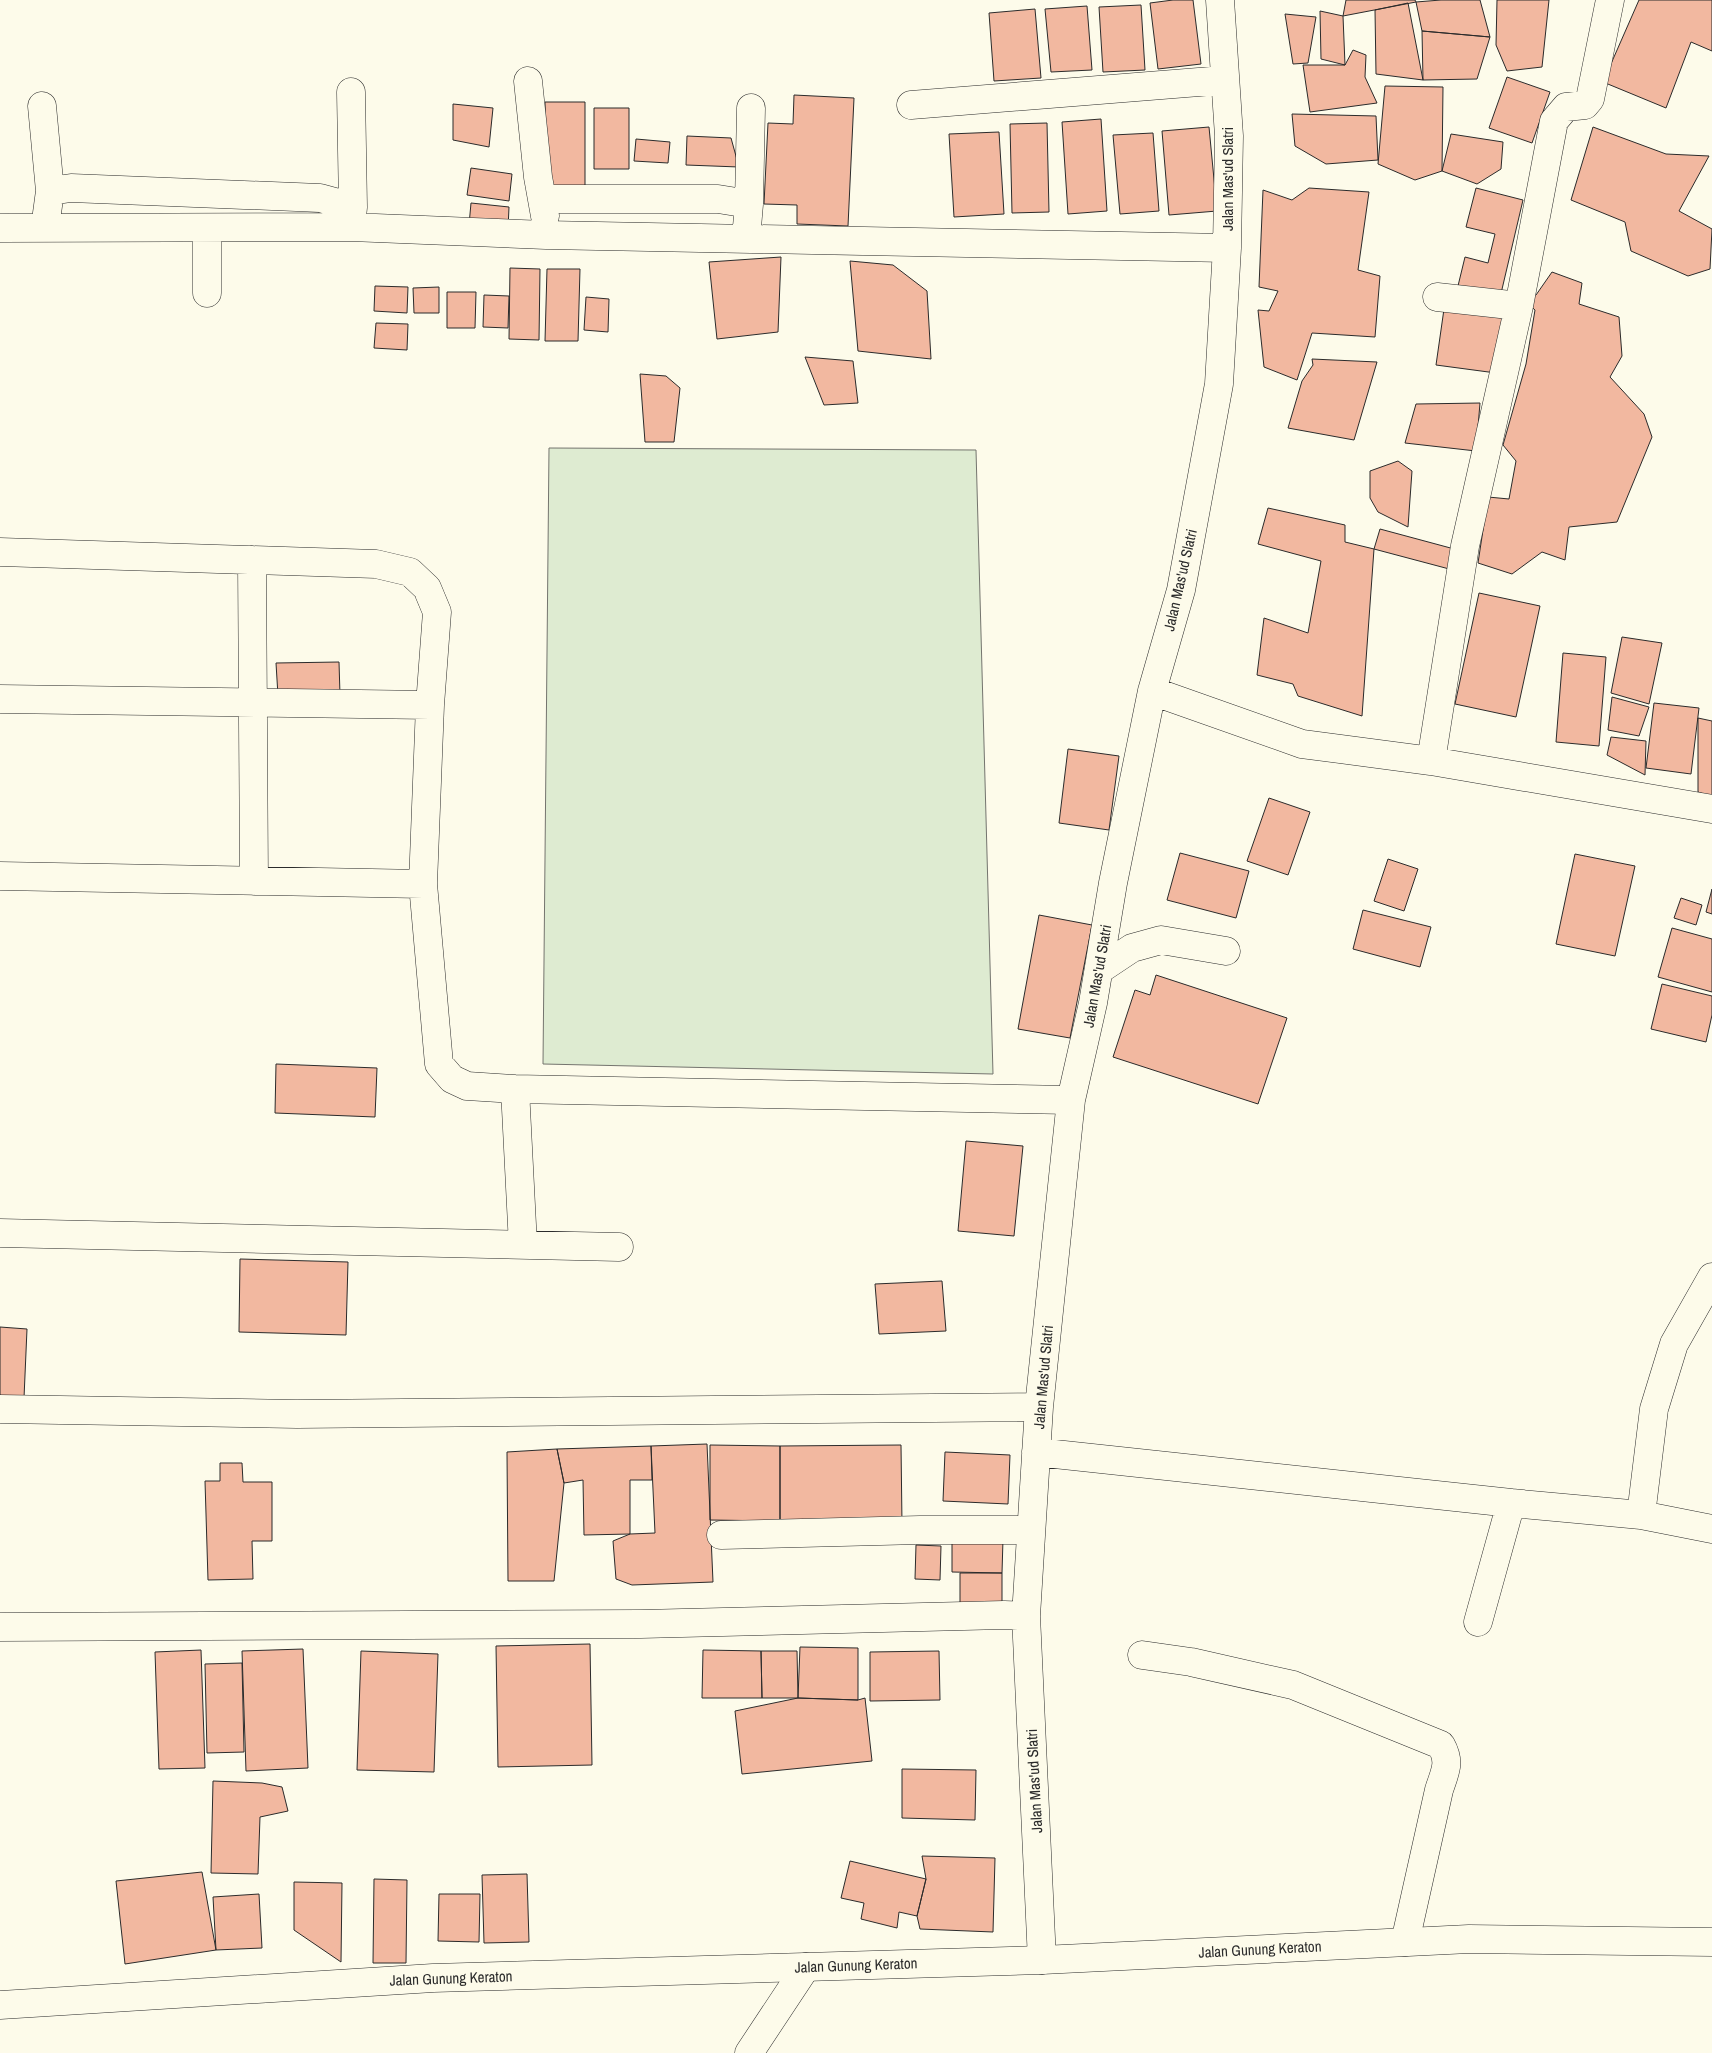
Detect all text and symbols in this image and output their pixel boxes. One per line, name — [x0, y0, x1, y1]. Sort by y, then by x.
street label: Jalan Mas'ud Slatri — [1217, 127, 1238, 231]
street label: Jalan Mas'ud Slatri — [1158, 527, 1202, 633]
street label: Jalan Mas'ud Slatri — [1078, 923, 1116, 1029]
street label: Jalan Mas'ud Slatri — [1028, 1324, 1058, 1430]
street label: Jalan Mas'ud Slatri — [1021, 1728, 1047, 1834]
street label: Jalan Gunung Keraton — [1198, 1935, 1322, 1963]
street label: Jalan Gunung Keraton — [794, 1952, 918, 1978]
street label: Jalan Gunung Keraton — [389, 1965, 513, 1991]

